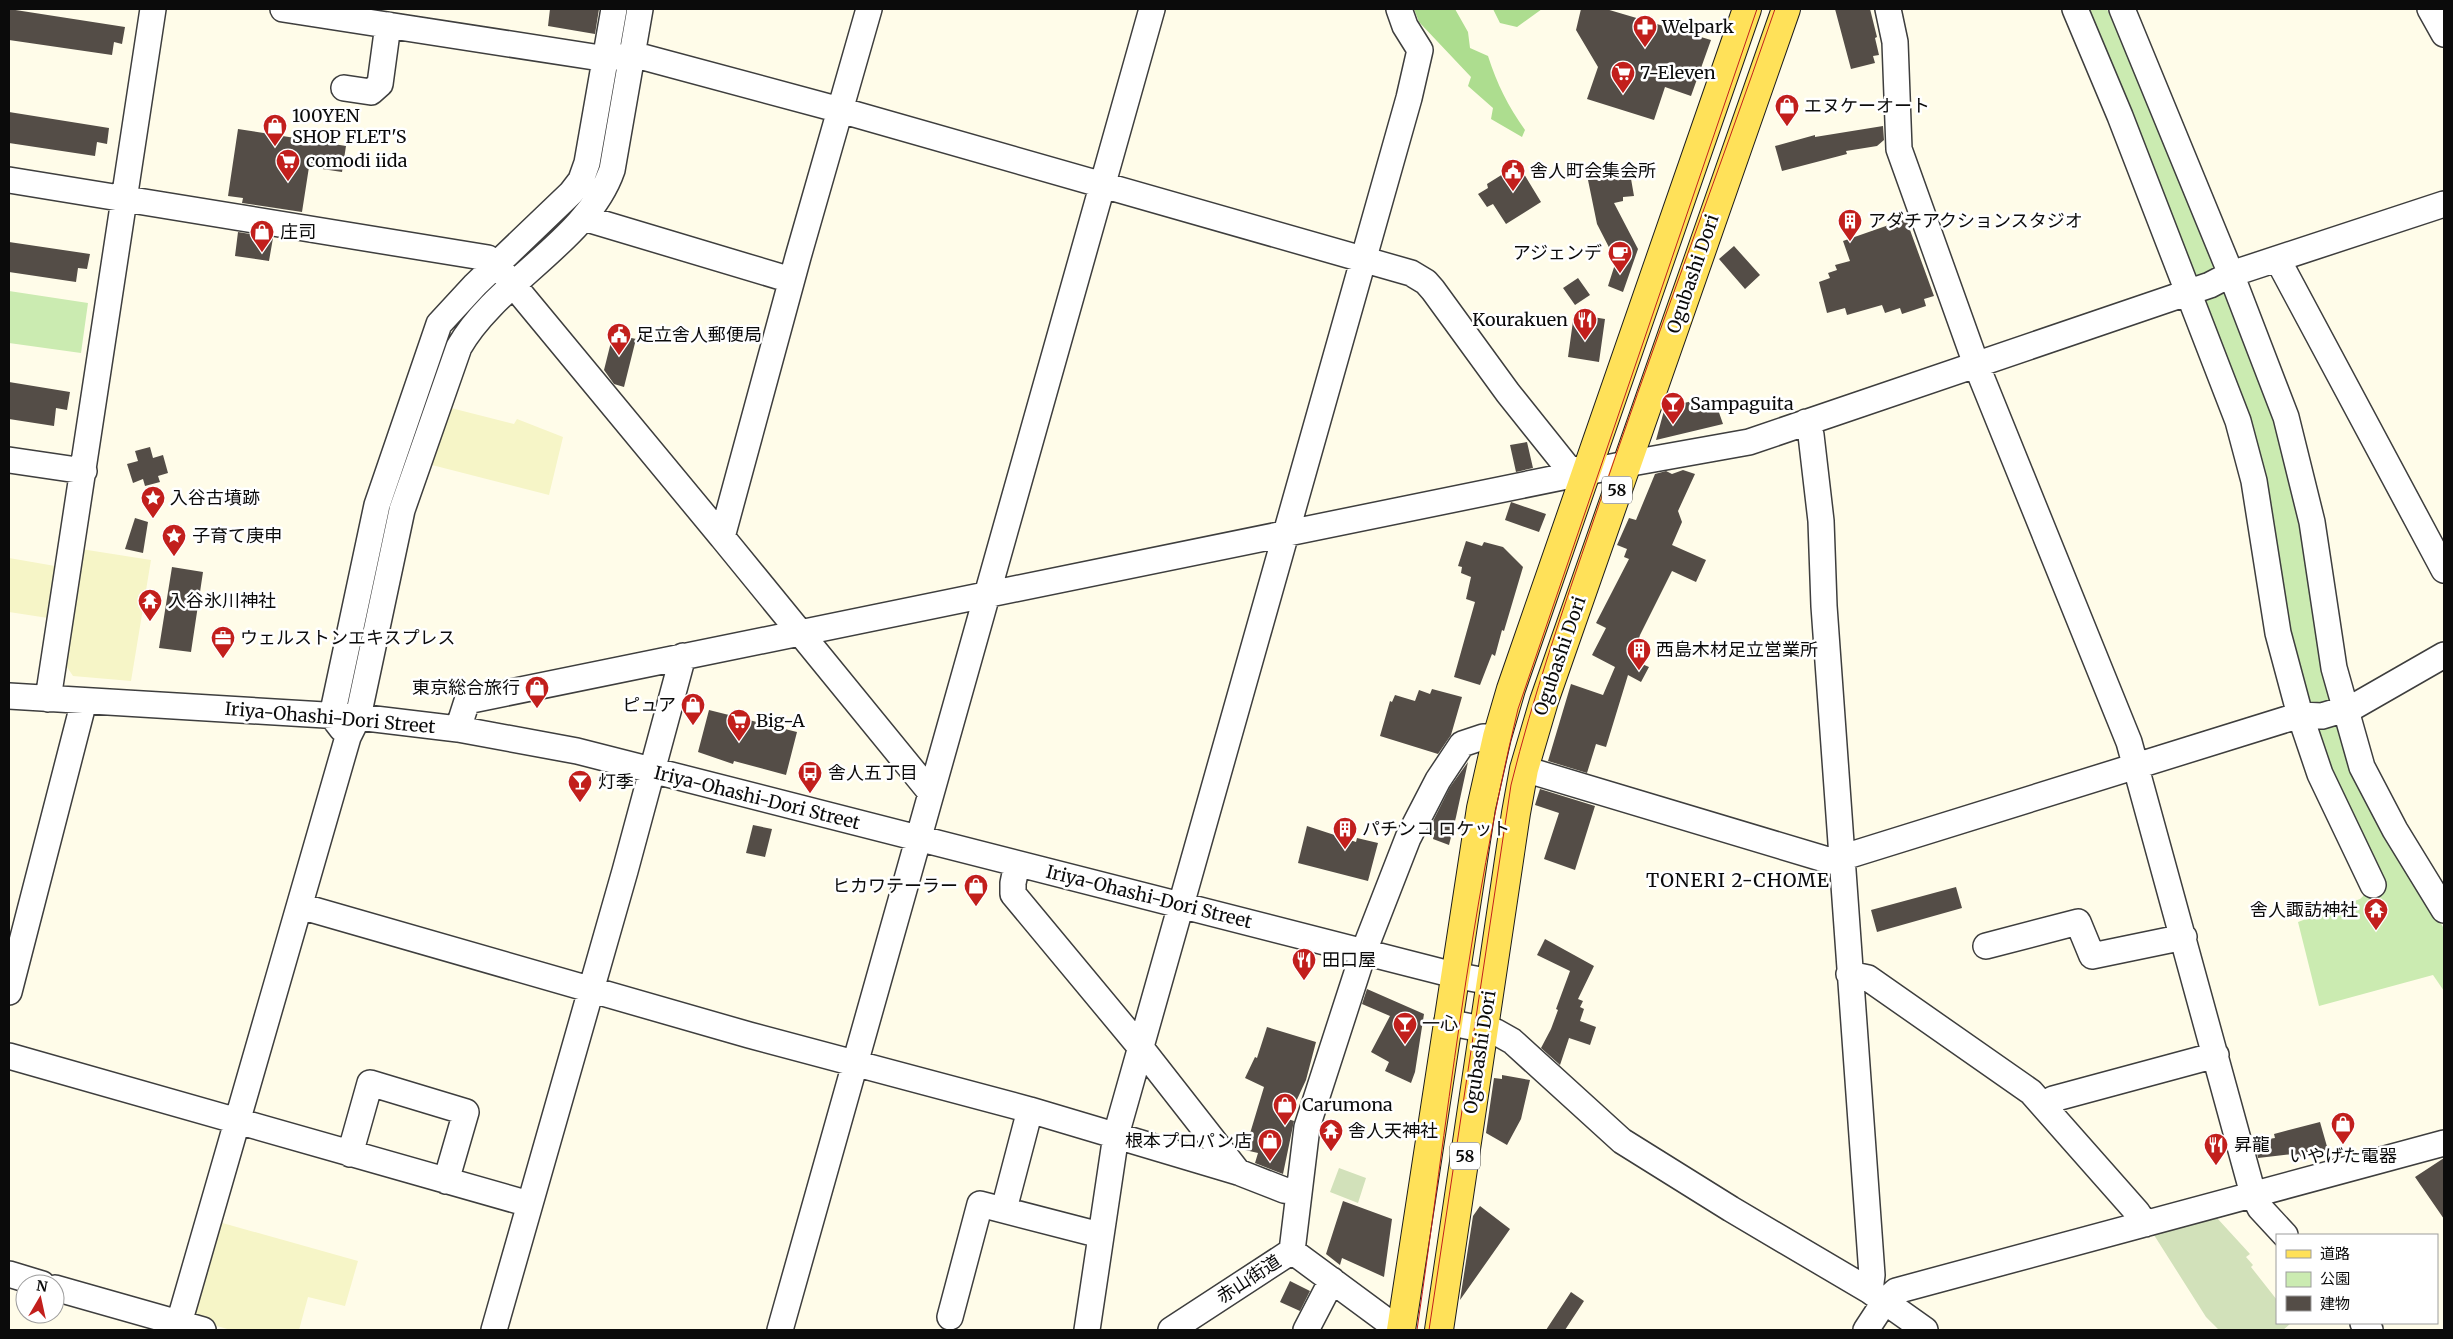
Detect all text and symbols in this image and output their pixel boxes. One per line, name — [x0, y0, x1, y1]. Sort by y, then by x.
pharmacy icon: Welpark — [1632, 14, 1658, 48]
place label: Welpark — [1661, 15, 1734, 38]
supermarket icon: 7-Eleven — [1610, 60, 1636, 94]
place label: 7-Eleven — [1640, 61, 1716, 84]
shop icon: エヌケーオート — [1774, 93, 1800, 127]
place label: エヌケーオート — [1804, 94, 1930, 117]
place label: 100YEN SHOP FLET'S — [292, 104, 407, 148]
shop icon: 100YEN SHOP FLET'S — [262, 113, 288, 147]
supermarket icon: comodi iida — [275, 148, 301, 182]
place label: comodi iida — [306, 149, 408, 172]
public building icon: 舎人町会集会所 — [1500, 158, 1526, 192]
place label: 舎人町会集会所 — [1530, 159, 1656, 182]
building icon: アダチアクションスタジオ — [1837, 208, 1863, 242]
place label: アダチアクションスタジオ — [1868, 209, 2083, 232]
street label: Ogubashi Dori — [1661, 211, 1724, 336]
shop icon: 庄司 — [249, 219, 275, 253]
place label: 庄司 — [280, 220, 316, 243]
cafe icon: アジェンデ — [1607, 240, 1633, 274]
place label: アジェンデ — [1513, 241, 1602, 264]
restaurant icon: Kourakuen — [1572, 307, 1598, 341]
place label: Kourakuen — [1472, 308, 1568, 331]
public building icon: 足立舎人郵便局 — [606, 322, 632, 356]
place label: 足立舎人郵便局 — [636, 323, 762, 346]
bar icon: Sampaguita — [1660, 391, 1686, 425]
place label: Sampaguita — [1690, 392, 1794, 415]
road number: 58 — [1602, 476, 1632, 504]
place icon: 入谷古墳跡 — [140, 485, 166, 519]
place label: 入谷古墳跡 — [170, 486, 260, 509]
place icon: 子育て庚申 — [161, 523, 187, 557]
place label: 子育て庚申 — [192, 524, 282, 547]
temple icon: 入谷氷川神社 — [137, 588, 163, 622]
place label: 入谷氷川神社 — [168, 589, 276, 612]
street label: Ogubashi Dori — [1528, 593, 1591, 718]
office icon: ウェルストンエキスプレス — [210, 625, 236, 659]
place label: ウェルストンエキスプレス — [240, 626, 455, 649]
building icon: 西島木材足立営業所 — [1626, 637, 1652, 671]
place label: 西島木材足立営業所 — [1656, 638, 1818, 661]
shop icon: 東京総合旅行 — [524, 675, 550, 709]
place label: 東京総合旅行 — [412, 676, 520, 699]
shop icon: ピュア — [680, 692, 706, 726]
place label: ピュア — [622, 693, 676, 716]
street label: Iriya-Ohashi-Dori Street — [224, 697, 436, 738]
supermarket icon: Big-A — [726, 708, 752, 742]
place label: Big-A — [756, 709, 805, 732]
bus stop icon: 舎人五丁目 — [797, 760, 823, 794]
street label: Iriya-Ohashi-Dori Street — [652, 761, 862, 834]
place label: 舎人五丁目 — [828, 761, 918, 784]
bar icon: 灯季 — [567, 769, 593, 803]
place label: 灯季 — [598, 770, 634, 793]
building icon: パチンコ ロケット — [1332, 816, 1358, 850]
place label: パチンコ ロケット — [1362, 817, 1510, 840]
street label: Iriya-Ohashi-Dori Street — [1044, 860, 1254, 933]
district label: TONERI 2-CHOME — [1646, 868, 1830, 892]
shop icon: ヒカワテーラー — [963, 873, 989, 907]
place label: ヒカワテーラー — [832, 874, 958, 897]
temple icon: 舎人諏訪神社 — [2363, 897, 2389, 931]
place label: 舎人諏訪神社 — [2250, 898, 2358, 921]
restaurant icon: 田口屋 — [1291, 947, 1317, 981]
place label: 田口屋 — [1322, 948, 1376, 971]
street label: Ogubashi Dori — [1458, 988, 1501, 1115]
bar icon: 一心 — [1392, 1011, 1418, 1045]
place label: 一心 — [1422, 1012, 1458, 1035]
shop icon: Carumona — [1272, 1092, 1298, 1126]
place label: Carumona — [1302, 1093, 1393, 1116]
shop icon: いやげた電器 — [2330, 1111, 2356, 1145]
temple icon: 舎人天神社 — [1318, 1118, 1344, 1152]
place label: 舎人天神社 — [1348, 1119, 1438, 1142]
shop icon: 根本プロパン店 — [1257, 1128, 1283, 1162]
place label: 根本プロパン店 — [1125, 1129, 1252, 1152]
restaurant icon: 昇龍 — [2203, 1132, 2229, 1166]
place label: 昇龍 — [2234, 1133, 2270, 1156]
road number: 58 — [1450, 1142, 1480, 1170]
place label: いやげた電器 — [2289, 1144, 2397, 1167]
legend — [2276, 1234, 2438, 1324]
text: 道路 — [2320, 1244, 2350, 1263]
street label: 赤山街道 — [1212, 1249, 1285, 1308]
text: 公園 — [2320, 1269, 2350, 1288]
north arrow — [15, 1274, 65, 1324]
text: N — [35, 1276, 49, 1296]
text: 建物 — [2320, 1294, 2350, 1313]

